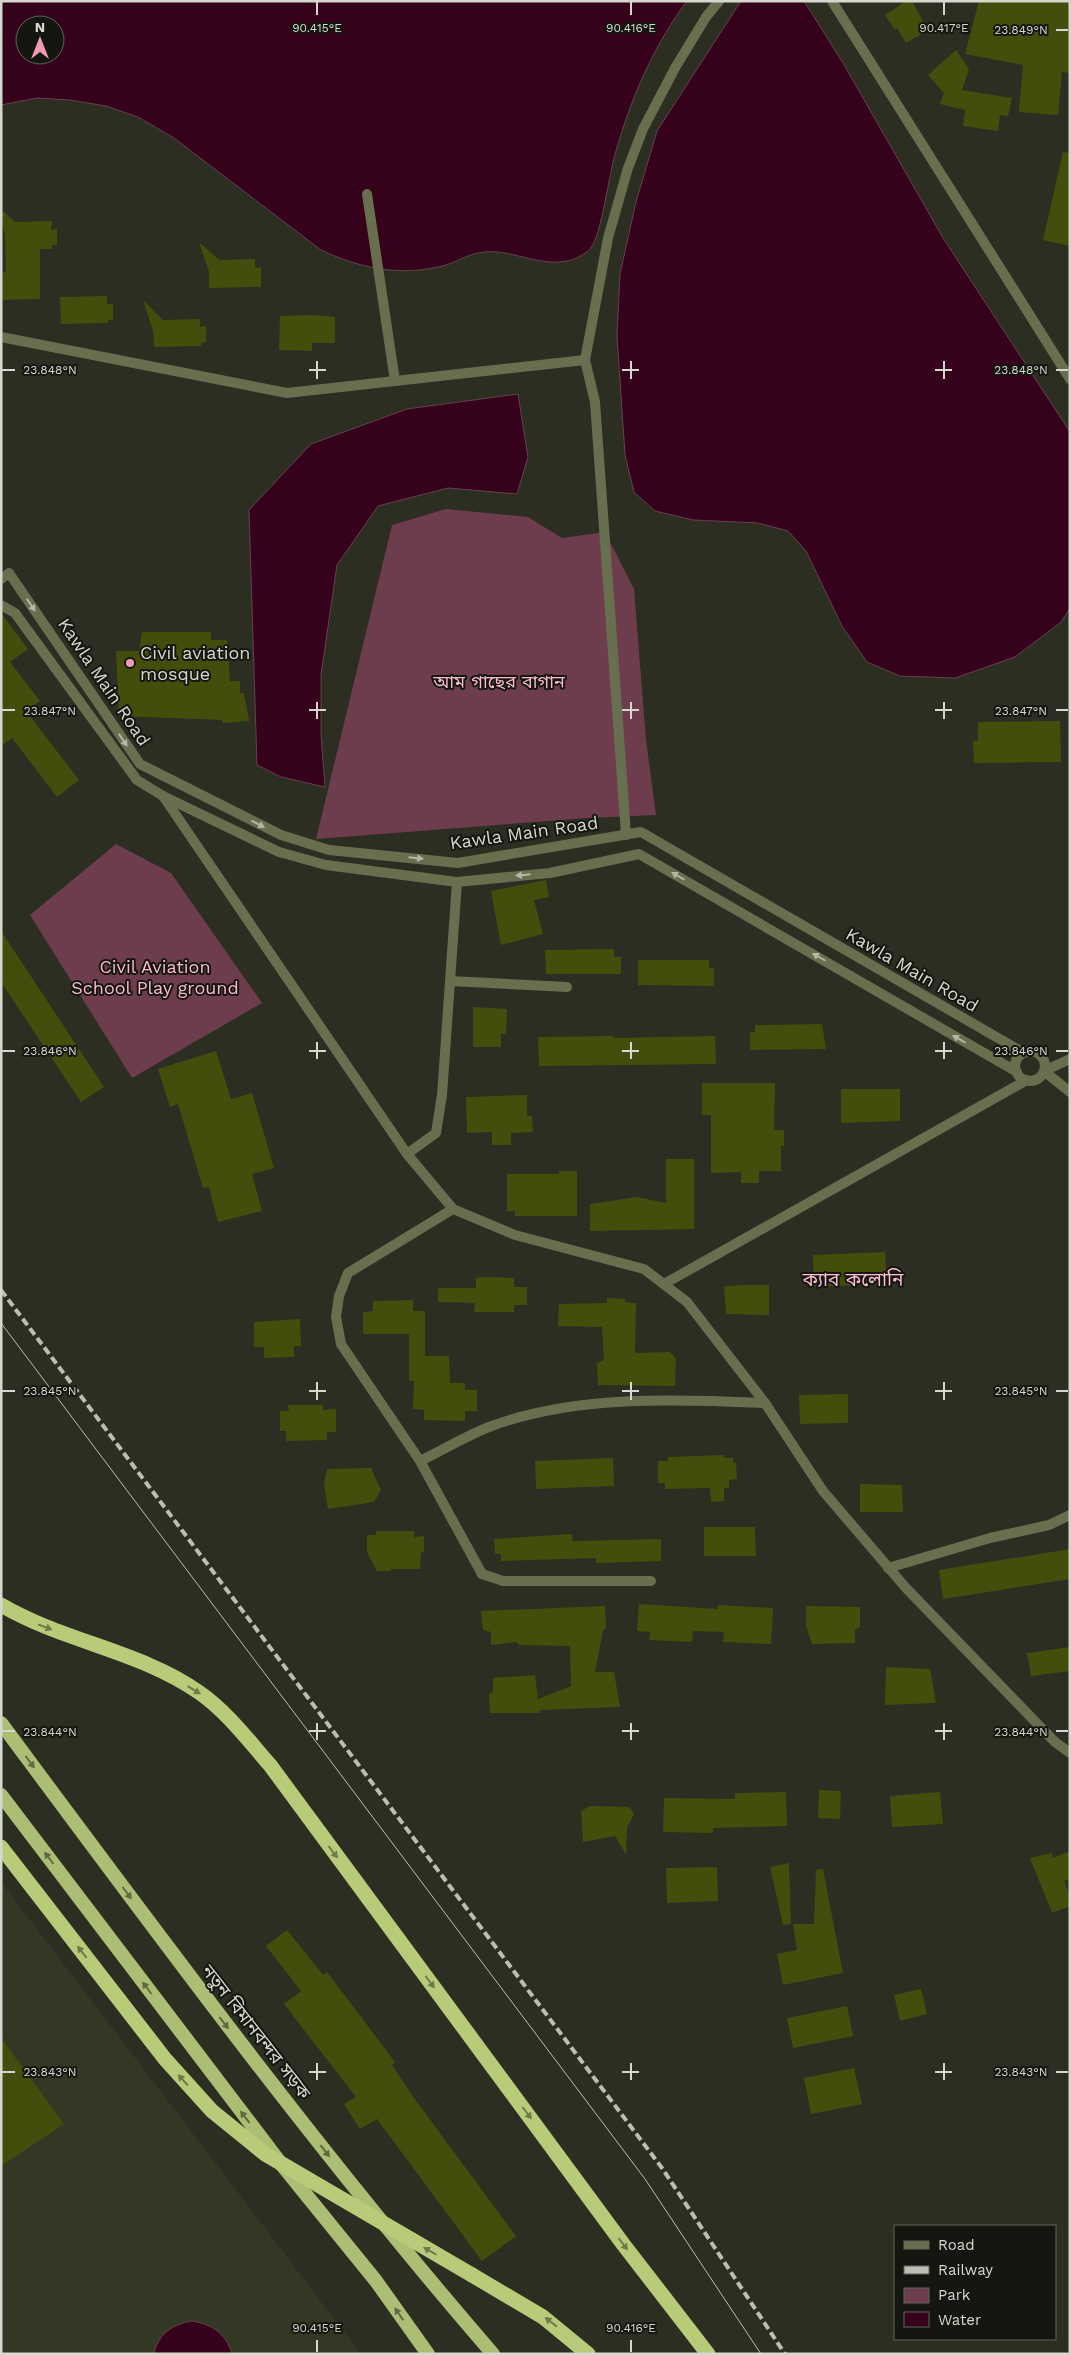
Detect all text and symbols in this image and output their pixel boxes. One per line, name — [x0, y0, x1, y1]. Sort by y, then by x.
north arrow — [15, 15, 65, 65]
text: N — [35, 19, 45, 35]
text: 90.415°E — [292, 21, 342, 35]
text: 90.416°E — [606, 21, 656, 35]
text: 90.417°E — [919, 21, 969, 35]
text: 23.849°N — [994, 23, 1048, 37]
text: 23.848°N — [23, 363, 77, 377]
text: 23.848°N — [994, 363, 1048, 377]
one-way arrow — [26, 599, 36, 612]
street label: Kawla Main Road — [54, 614, 155, 750]
place label: Civil aviation mosque — [140, 642, 250, 684]
marker: Civil aviation mosque — [124, 657, 136, 669]
park label: আম গাছের বাগান — [432, 671, 566, 692]
text: 23.847°N — [24, 704, 76, 718]
text: 23.847°N — [995, 704, 1047, 718]
one-way arrow — [118, 733, 128, 746]
street label: Kawla Main Road — [448, 812, 599, 853]
one-way arrow — [251, 820, 266, 828]
one-way arrow — [408, 855, 424, 863]
one-way arrow — [515, 871, 531, 879]
one-way arrow — [671, 872, 684, 881]
street label: Kawla Main Road — [842, 923, 982, 1016]
one-way arrow — [811, 953, 826, 961]
park label: Civil Aviation School Play ground — [71, 956, 239, 998]
one-way arrow — [953, 1034, 966, 1043]
text: 23.846°N — [23, 1044, 77, 1058]
text: 23.846°N — [994, 1044, 1048, 1058]
district label: ক্যাব কলোনি — [802, 1268, 904, 1291]
text: 23.845°N — [23, 1384, 77, 1398]
text: 23.845°N — [994, 1384, 1048, 1398]
one-way arrow — [38, 1623, 52, 1631]
one-way arrow — [188, 1685, 201, 1694]
text: 23.844°N — [23, 1725, 77, 1739]
text: 23.844°N — [994, 1725, 1048, 1739]
one-way arrow — [25, 1755, 36, 1768]
one-way arrow — [328, 1845, 339, 1858]
one-way arrow — [44, 1851, 54, 1865]
one-way arrow — [122, 1886, 132, 1900]
one-way arrow — [77, 1946, 88, 1959]
street label: নতুন বিমানবন্দর সড়ক — [196, 1960, 315, 2104]
one-way arrow — [425, 1975, 435, 1989]
one-way arrow — [141, 1982, 152, 1995]
one-way arrow — [219, 2016, 230, 2029]
text: 23.843°N — [23, 2065, 77, 2079]
text: 23.843°N — [994, 2065, 1048, 2079]
one-way arrow — [177, 2074, 189, 2086]
one-way arrow — [522, 2106, 532, 2120]
one-way arrow — [240, 2111, 251, 2124]
one-way arrow — [319, 2144, 330, 2157]
legend — [894, 2225, 1056, 2340]
text: Road — [938, 2236, 975, 2254]
one-way arrow — [618, 2237, 629, 2250]
one-way arrow — [424, 2246, 437, 2255]
text: Railway — [938, 2261, 993, 2279]
text: Park — [938, 2286, 971, 2304]
one-way arrow — [394, 2307, 404, 2321]
text: Water — [938, 2311, 981, 2329]
one-way arrow — [544, 2317, 557, 2328]
text: 90.415°E — [292, 2321, 342, 2335]
text: 90.416°E — [606, 2321, 656, 2335]

